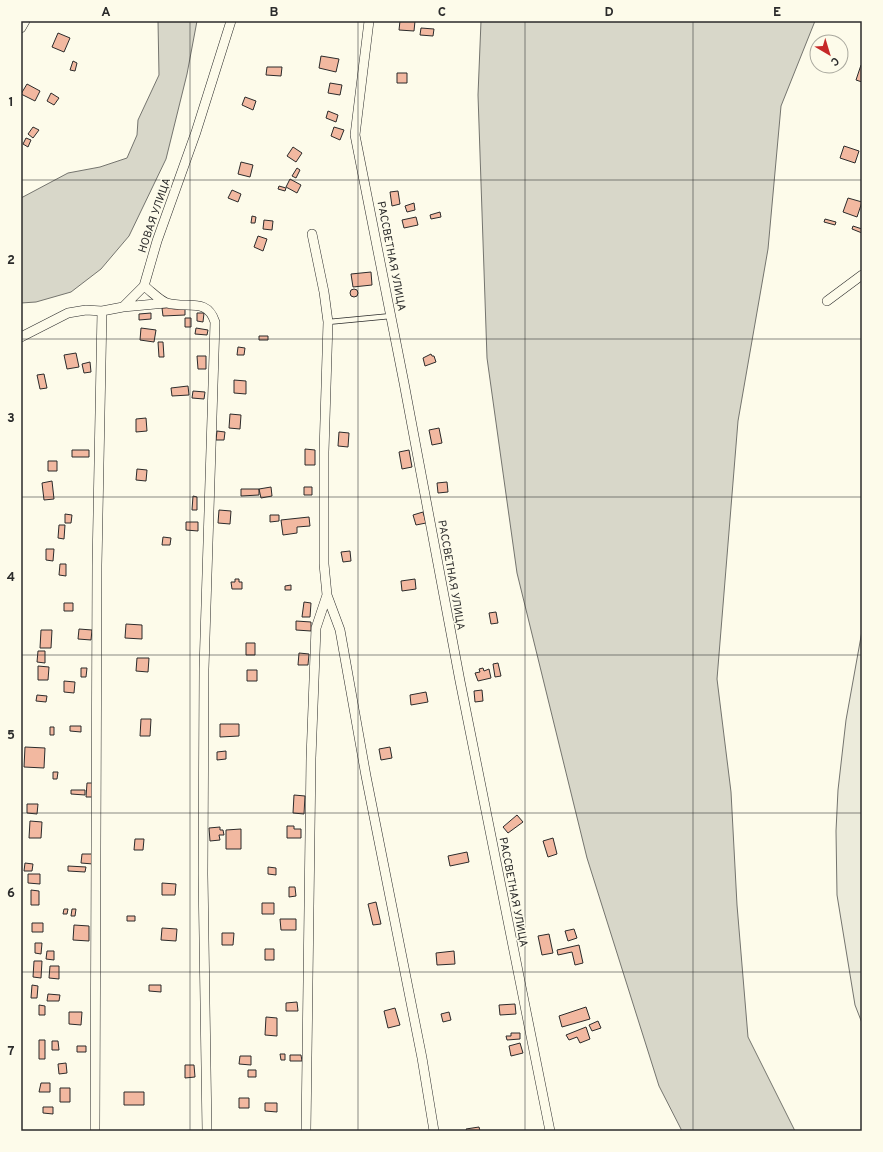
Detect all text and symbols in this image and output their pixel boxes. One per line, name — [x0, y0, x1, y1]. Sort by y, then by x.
text: A — [101, 5, 111, 21]
text: B — [270, 5, 279, 21]
text: C — [438, 5, 446, 21]
text: D — [604, 5, 614, 21]
text: E — [773, 5, 781, 21]
north arrow — [809, 34, 849, 74]
text: С — [827, 53, 842, 69]
text: 1 — [8, 95, 14, 111]
street label: НОВАЯ УЛИЦА — [136, 176, 174, 255]
street label: РАССВЕТНАЯ УЛИЦА — [374, 200, 409, 312]
text: 2 — [7, 253, 15, 269]
text: 3 — [7, 411, 15, 427]
street label: РАССВЕТНАЯ УЛИЦА — [434, 519, 468, 631]
text: 4 — [7, 570, 15, 586]
text: 5 — [7, 728, 15, 744]
street label: РАССВЕТНАЯ УЛИЦА — [496, 836, 531, 948]
text: 6 — [7, 886, 15, 902]
text: 7 — [8, 1044, 15, 1060]

